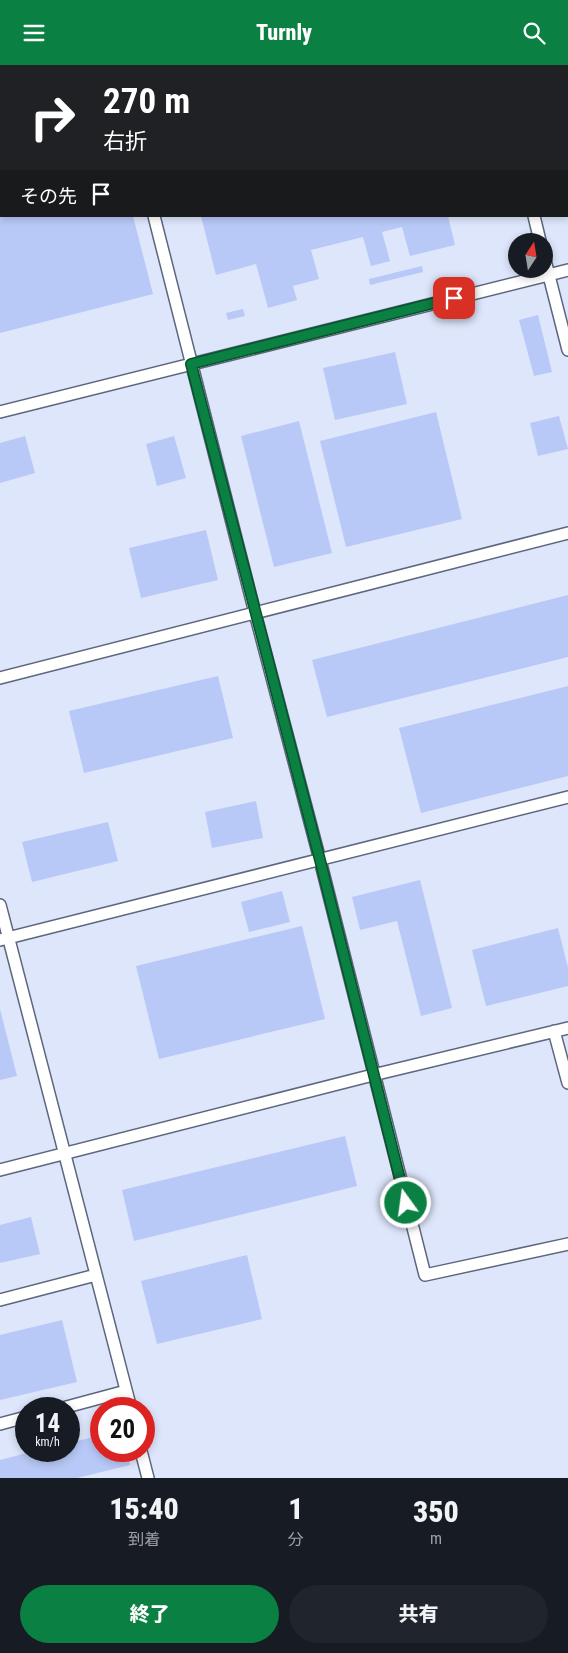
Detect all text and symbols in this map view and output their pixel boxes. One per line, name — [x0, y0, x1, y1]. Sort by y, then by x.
icon: menu — [20, 19, 48, 47]
icon: search — [520, 19, 548, 47]
text: Turnly — [256, 20, 312, 45]
text: 270 m — [103, 81, 190, 122]
icon: right — [20, 85, 85, 150]
text: 右折 — [103, 129, 147, 154]
icon: arrive — [87, 180, 115, 208]
text: その先 — [20, 185, 77, 208]
north arrow — [508, 233, 552, 277]
map controls — [508, 233, 553, 278]
pin — [433, 277, 475, 319]
icon: arrive — [440, 284, 468, 312]
position arrow — [379, 1176, 431, 1228]
speed limit sign: 20 — [90, 1397, 155, 1462]
text: 14 — [35, 1409, 60, 1438]
text: km/h — [35, 1435, 60, 1449]
text: 15:40 — [109, 1491, 179, 1526]
text: 1 — [288, 1491, 303, 1526]
text: 350 — [413, 1494, 459, 1529]
text: m — [430, 1529, 442, 1548]
text: 到着 — [128, 1530, 160, 1549]
text: 分 — [288, 1530, 304, 1549]
button: 終了 — [20, 1585, 279, 1643]
button: 共有 — [289, 1585, 548, 1643]

